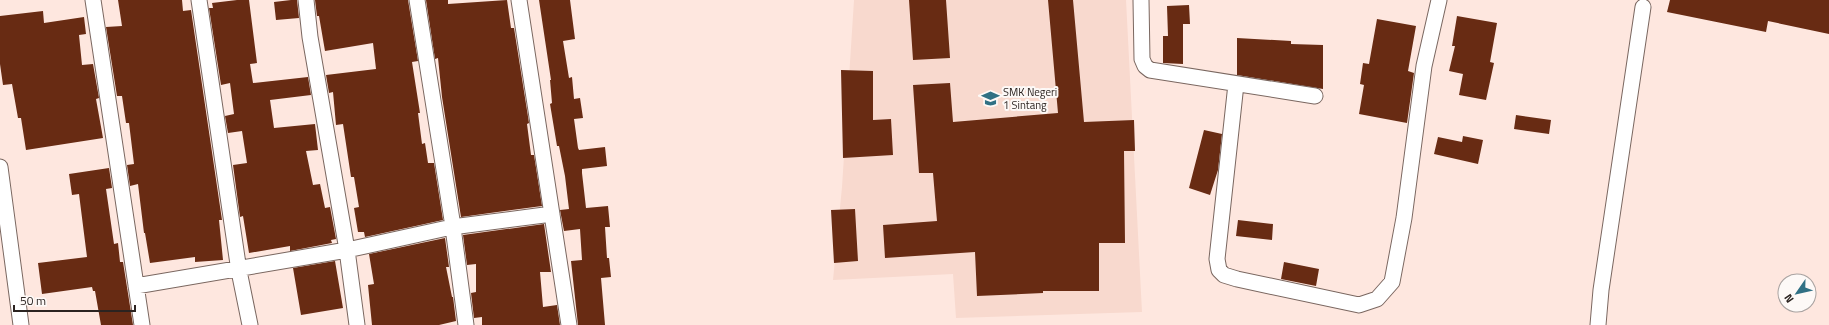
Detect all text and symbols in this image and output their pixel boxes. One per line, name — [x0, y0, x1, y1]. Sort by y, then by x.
place label: SMK Negeri 1 Sintang — [1003, 84, 1057, 113]
school or university icon: SMK Negeri 1 Sintang — [980, 88, 1000, 108]
north arrow — [1777, 273, 1817, 313]
scale bar — [14, 287, 135, 313]
text: 50 m — [20, 291, 46, 310]
text: N — [1780, 291, 1797, 306]

